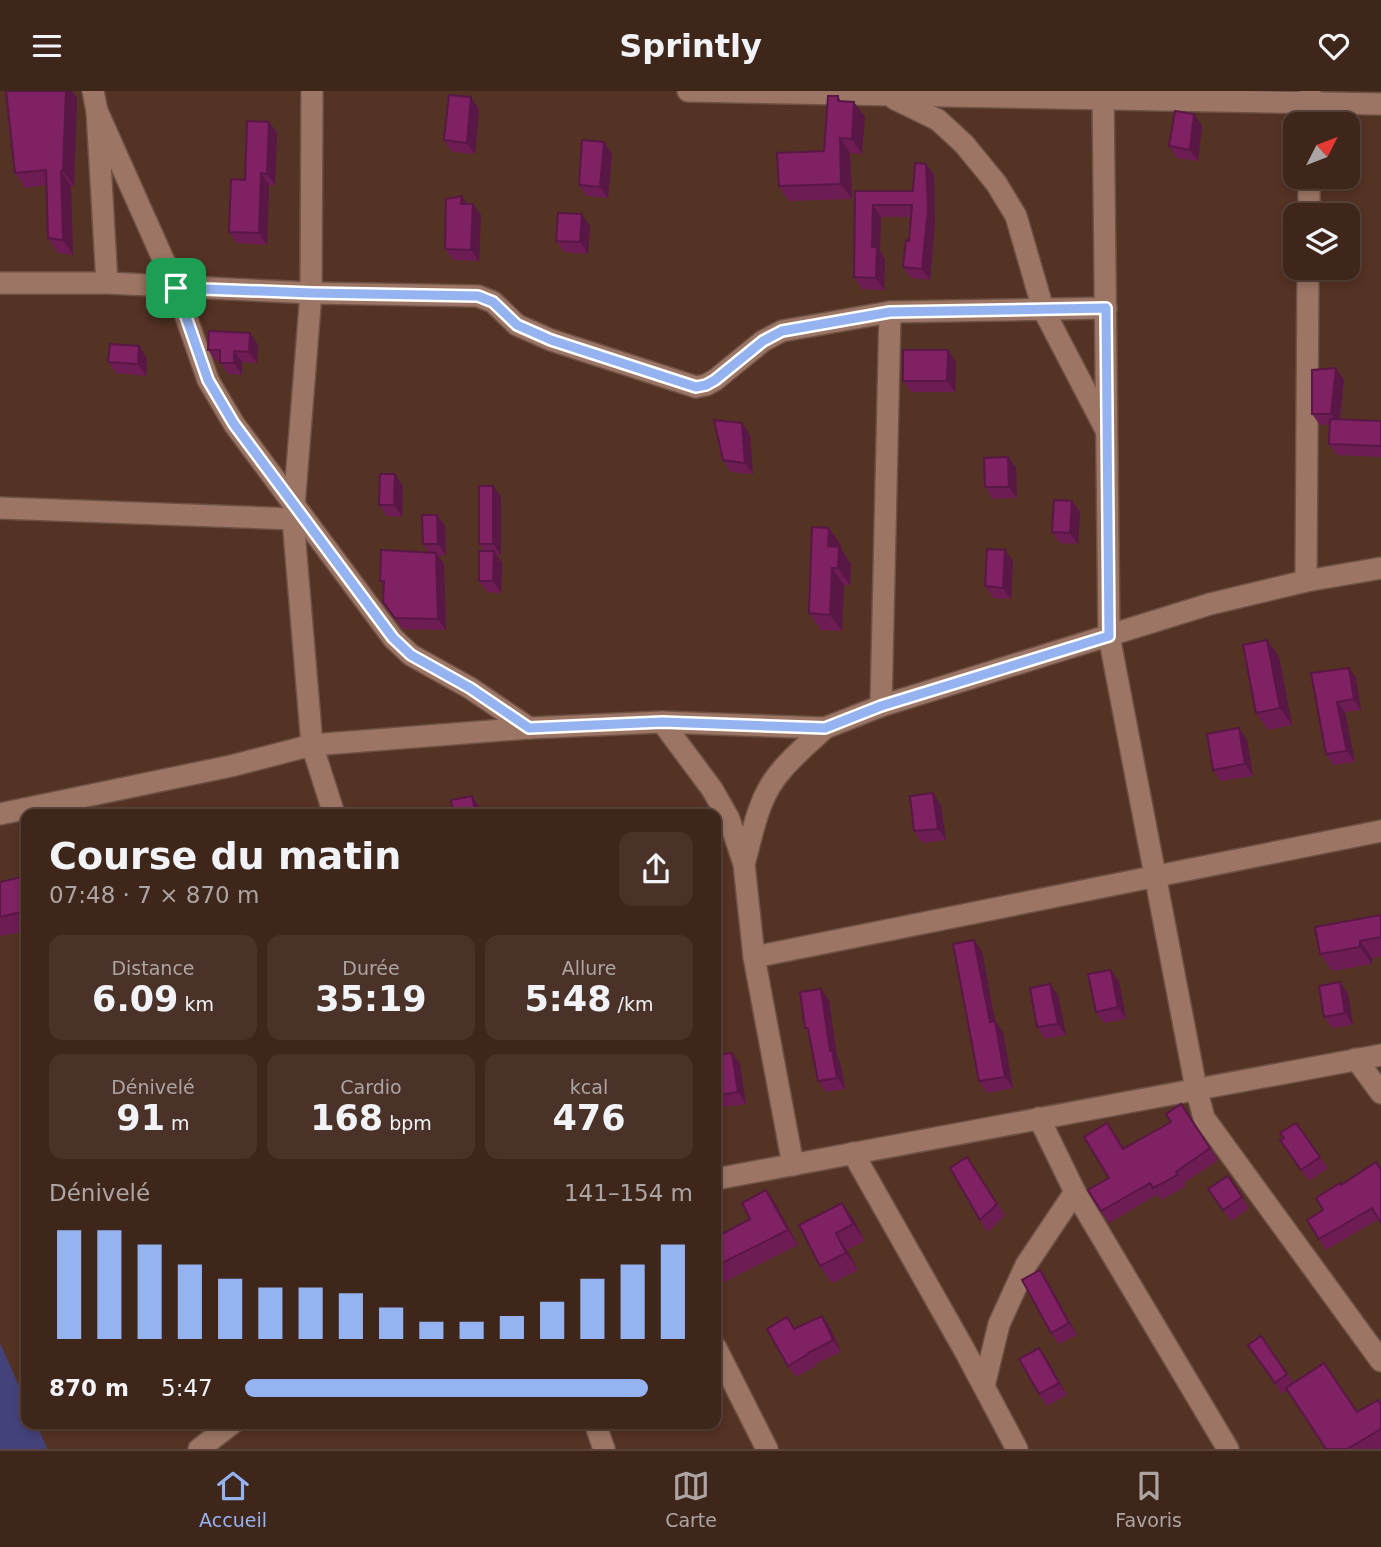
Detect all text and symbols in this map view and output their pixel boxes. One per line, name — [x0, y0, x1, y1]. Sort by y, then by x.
icon: menu — [28, 27, 66, 65]
text: Sprintly — [619, 27, 762, 65]
icon: heart — [1315, 27, 1353, 65]
north arrow — [1283, 112, 1360, 189]
map controls — [1283, 112, 1360, 280]
button: layers — [1283, 203, 1360, 280]
pin — [146, 258, 206, 318]
icon: arrive — [157, 269, 195, 307]
button: share — [619, 832, 693, 906]
text: Course du matin — [49, 834, 401, 878]
text: 07:48 · 7 × 870 m — [49, 882, 259, 908]
text: Distance — [111, 957, 195, 979]
text: Durée — [342, 957, 400, 979]
text: Allure — [562, 957, 616, 979]
text: 6.09 — [92, 979, 178, 1019]
text: 35:19 — [315, 979, 427, 1019]
text: 5:48 — [524, 979, 612, 1019]
text: km — [178, 993, 214, 1015]
text: /km — [612, 993, 654, 1015]
text: Dénivelé — [111, 1076, 195, 1098]
text: Cardio — [340, 1076, 402, 1098]
text: kcal — [570, 1076, 608, 1098]
text: 91 — [116, 1098, 165, 1138]
text: 168 — [310, 1098, 383, 1138]
text: 476 — [552, 1098, 626, 1138]
text: m — [165, 1112, 190, 1134]
text: bpm — [383, 1112, 432, 1134]
text: Dénivelé — [49, 1180, 150, 1206]
text: 141–154 m — [564, 1180, 693, 1206]
text: 870 m — [49, 1375, 129, 1401]
text: 5:47 — [161, 1375, 213, 1401]
tab: Accueil — [199, 1467, 267, 1531]
tab: Carte — [665, 1467, 717, 1531]
tab: Favoris — [1115, 1467, 1182, 1531]

